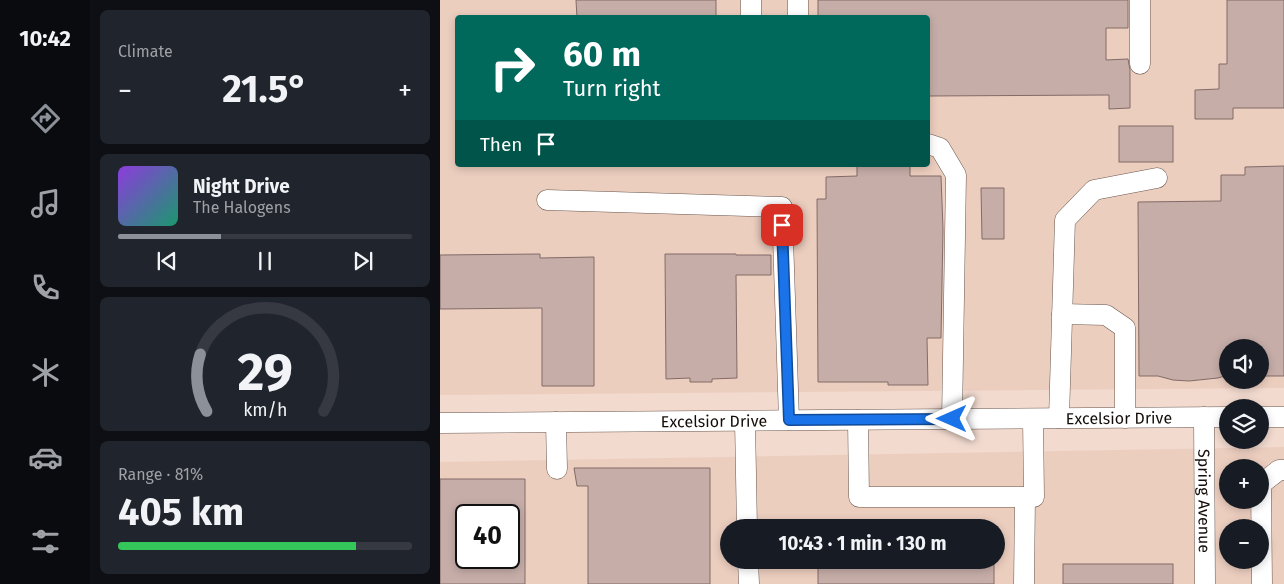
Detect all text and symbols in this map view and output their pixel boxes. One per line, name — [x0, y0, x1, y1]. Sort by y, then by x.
text: 10:42 — [19, 25, 71, 52]
text: 60 m — [563, 33, 641, 75]
icon: right — [480, 35, 545, 100]
text: Climate — [118, 42, 173, 61]
text: 21.5° — [222, 66, 308, 112]
text: − — [118, 74, 132, 107]
text: + — [398, 74, 412, 107]
text: Turn right — [563, 75, 660, 102]
icon: directions — [28, 101, 63, 136]
icon: arrive — [532, 130, 560, 158]
text: Then — [480, 133, 522, 156]
text: Night Drive — [193, 175, 290, 198]
icon: music — [28, 186, 63, 221]
text: The Halogens — [193, 198, 291, 217]
pin — [761, 204, 803, 246]
icon: arrive — [768, 211, 796, 239]
icon: previous — [153, 247, 181, 275]
icon: pause — [251, 247, 279, 275]
icon: next — [349, 247, 377, 275]
icon: phone — [28, 270, 63, 305]
map controls — [1219, 339, 1269, 569]
button: sound — [1219, 339, 1269, 389]
text: 29 — [237, 341, 293, 404]
icon: climate — [28, 355, 63, 390]
position arrow — [925, 392, 977, 444]
text: km/h — [243, 399, 287, 421]
button: layers — [1219, 399, 1269, 449]
street label: Excelsior Drive — [1066, 408, 1172, 428]
street label: Excelsior Drive — [661, 411, 767, 431]
icon: car — [28, 440, 63, 475]
street label: Spring Avenue — [1195, 449, 1214, 553]
button: + — [1219, 459, 1269, 509]
text: Range · 81% — [118, 465, 203, 484]
text: 405 km — [118, 489, 244, 535]
speed limit sign: 40 — [455, 504, 520, 569]
button: − — [1219, 519, 1269, 569]
icon: filters — [28, 524, 63, 559]
text: 10:43 · 1 min · 130 m — [779, 532, 946, 555]

